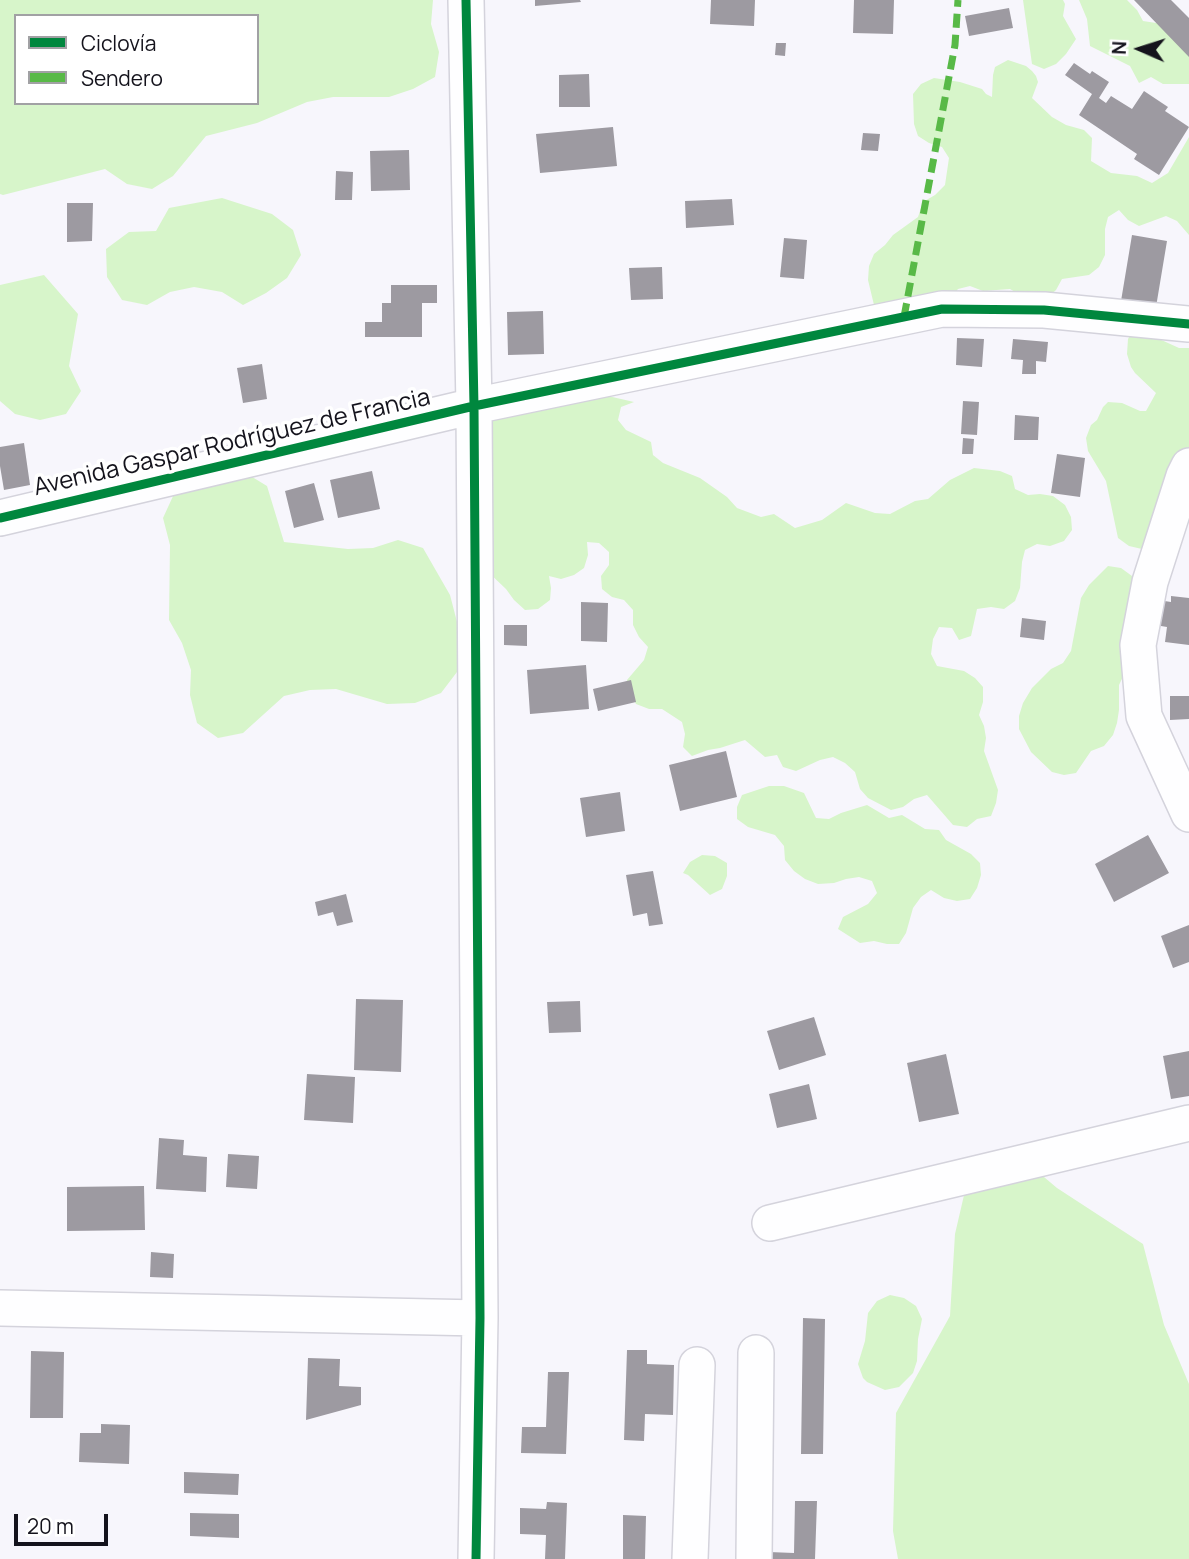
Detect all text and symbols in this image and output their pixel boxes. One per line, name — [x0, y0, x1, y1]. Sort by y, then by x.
legend — [14, 14, 259, 105]
north arrow — [1105, 14, 1175, 84]
text: Ciclovía — [81, 29, 156, 57]
text: N — [1106, 40, 1132, 55]
text: Sendero — [81, 64, 163, 92]
street label: Avenida Gaspar Rodríguez de Francia — [31, 383, 433, 503]
scale bar — [18, 1500, 112, 1544]
text: 20 m — [27, 1512, 74, 1540]

